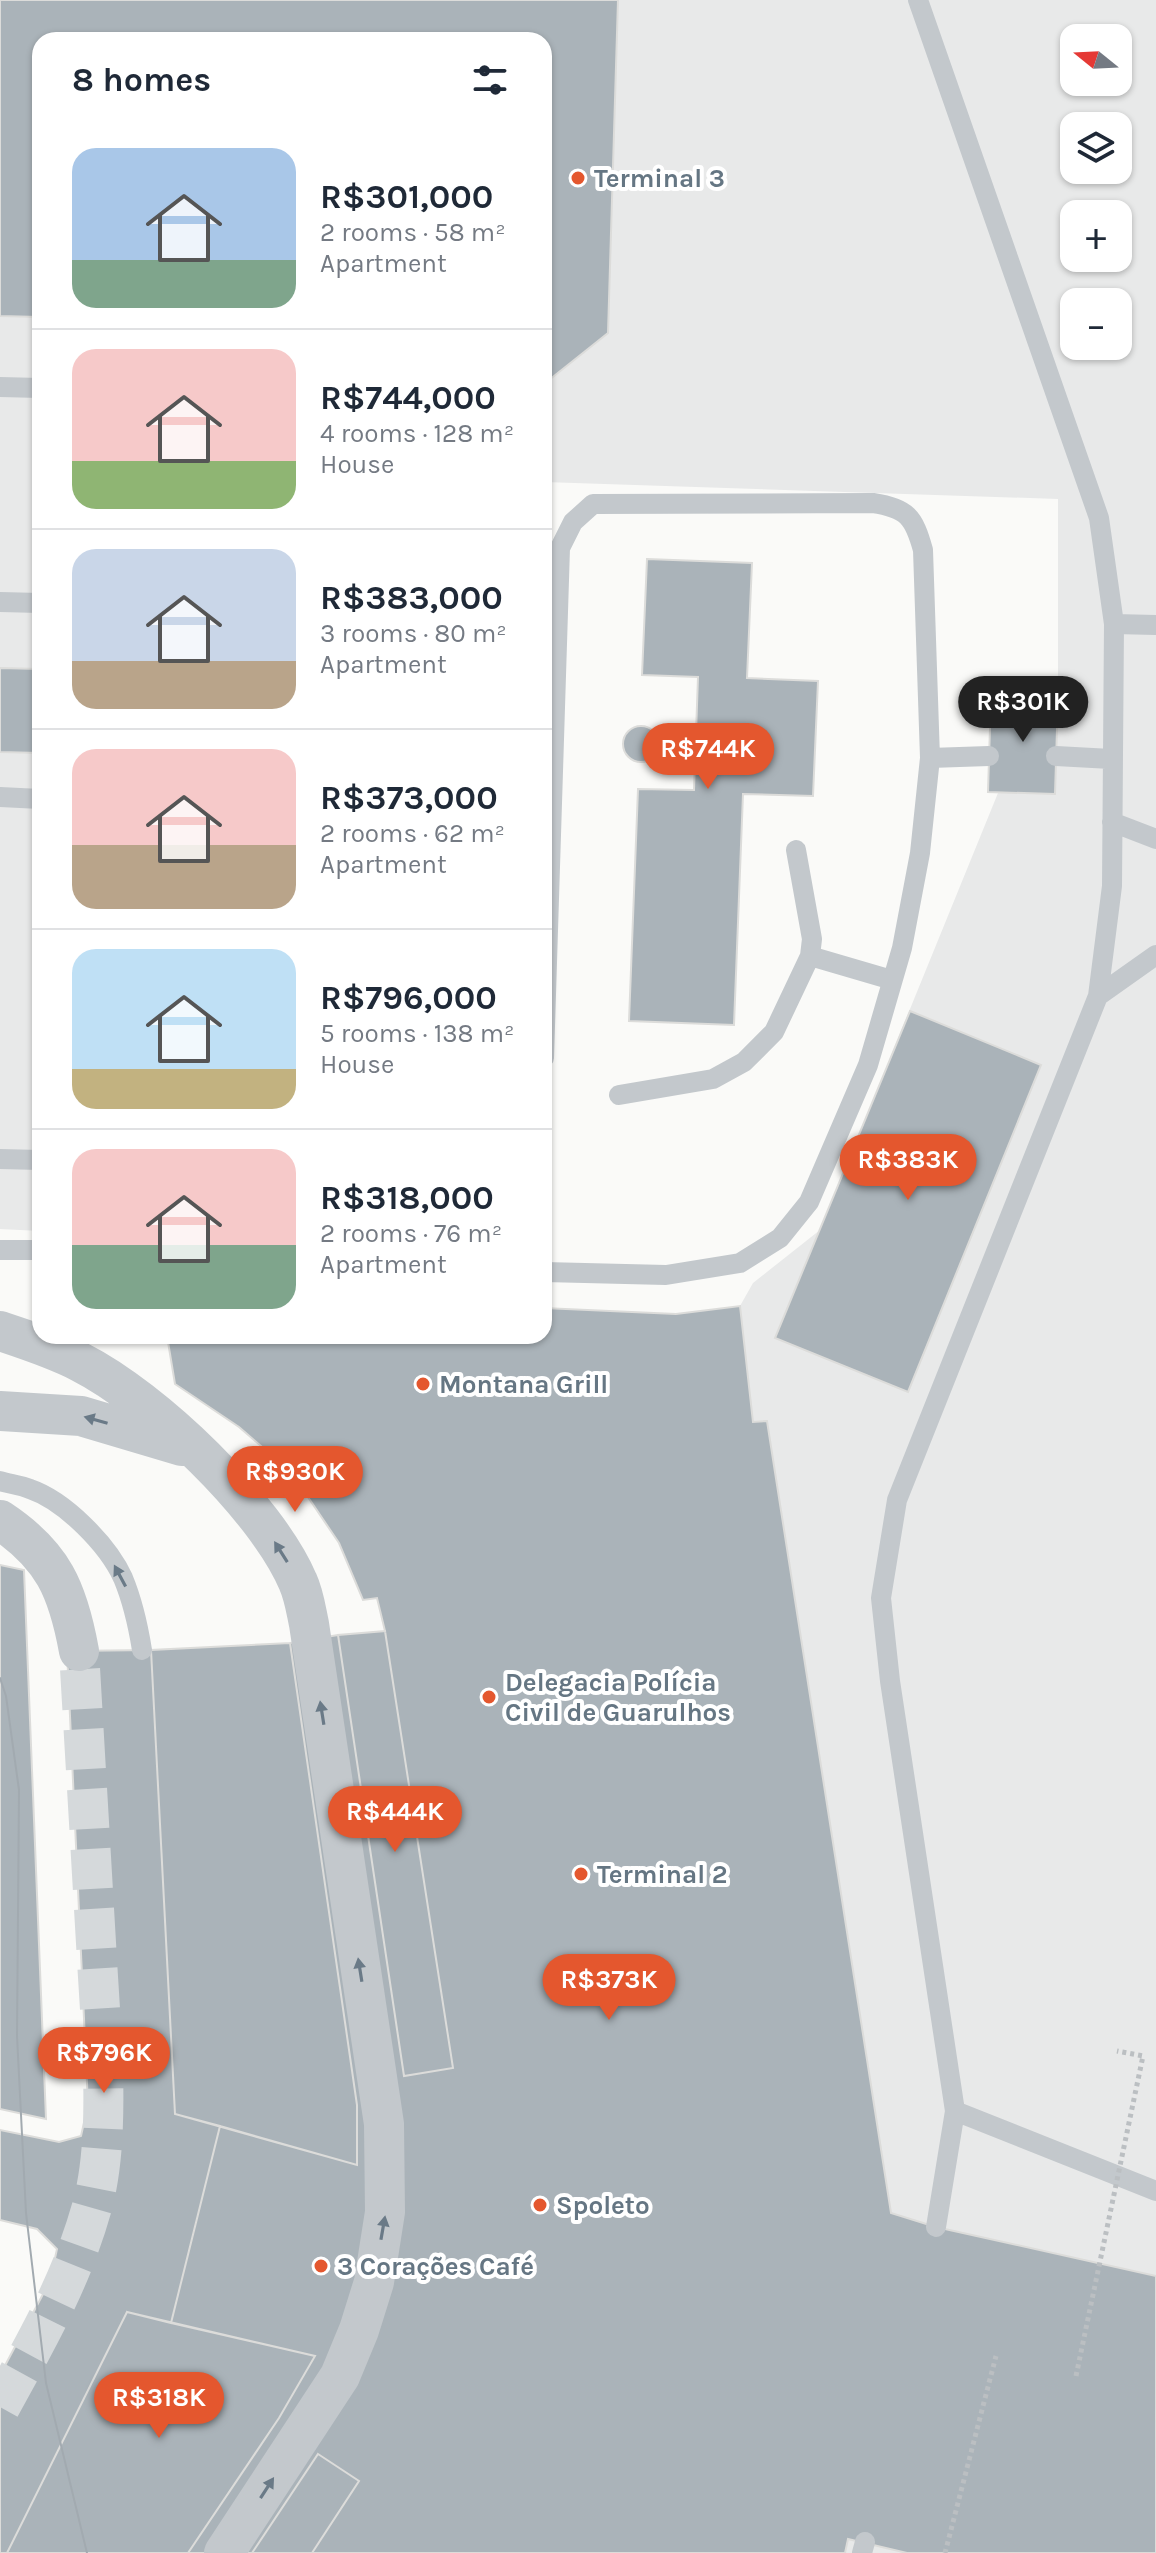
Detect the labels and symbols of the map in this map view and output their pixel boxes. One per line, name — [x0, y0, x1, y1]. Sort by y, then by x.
north arrow — [1060, 24, 1132, 96]
place label: Terminal 3 — [594, 163, 725, 194]
marker: Terminal 3 — [569, 169, 587, 187]
pin: R$301K — [958, 676, 1088, 744]
pin: R$744K — [643, 723, 773, 791]
pin: R$383K — [843, 1134, 973, 1202]
place label: Montana Grill — [439, 1369, 608, 1400]
marker: Montana Grill — [414, 1375, 432, 1393]
one-way arrow — [84, 1413, 108, 1426]
pin: R$930K — [230, 1446, 360, 1514]
one-way arrow — [274, 1541, 288, 1563]
one-way arrow — [113, 1565, 127, 1587]
place label: Delegacia Polícia Civil de Guarulhos — [505, 1667, 731, 1728]
marker: Delegacia Polícia Civil de Guarulhos — [480, 1688, 498, 1706]
one-way arrow — [315, 1700, 328, 1725]
pin: R$444K — [330, 1786, 460, 1854]
place label: Terminal 2 — [597, 1859, 727, 1890]
marker: Terminal 2 — [572, 1865, 590, 1883]
pin: R$373K — [544, 1954, 674, 2022]
one-way arrow — [353, 1957, 366, 1982]
pin: R$796K — [39, 2027, 169, 2095]
place label: Spoleto — [556, 2190, 650, 2221]
marker: Spoleto — [531, 2196, 549, 2214]
one-way arrow — [377, 2215, 389, 2240]
place label: 3 Corações Café — [337, 2251, 534, 2282]
marker: 3 Corações Café — [312, 2257, 330, 2275]
pin: R$318K — [94, 2372, 224, 2440]
one-way arrow — [259, 2477, 274, 2498]

